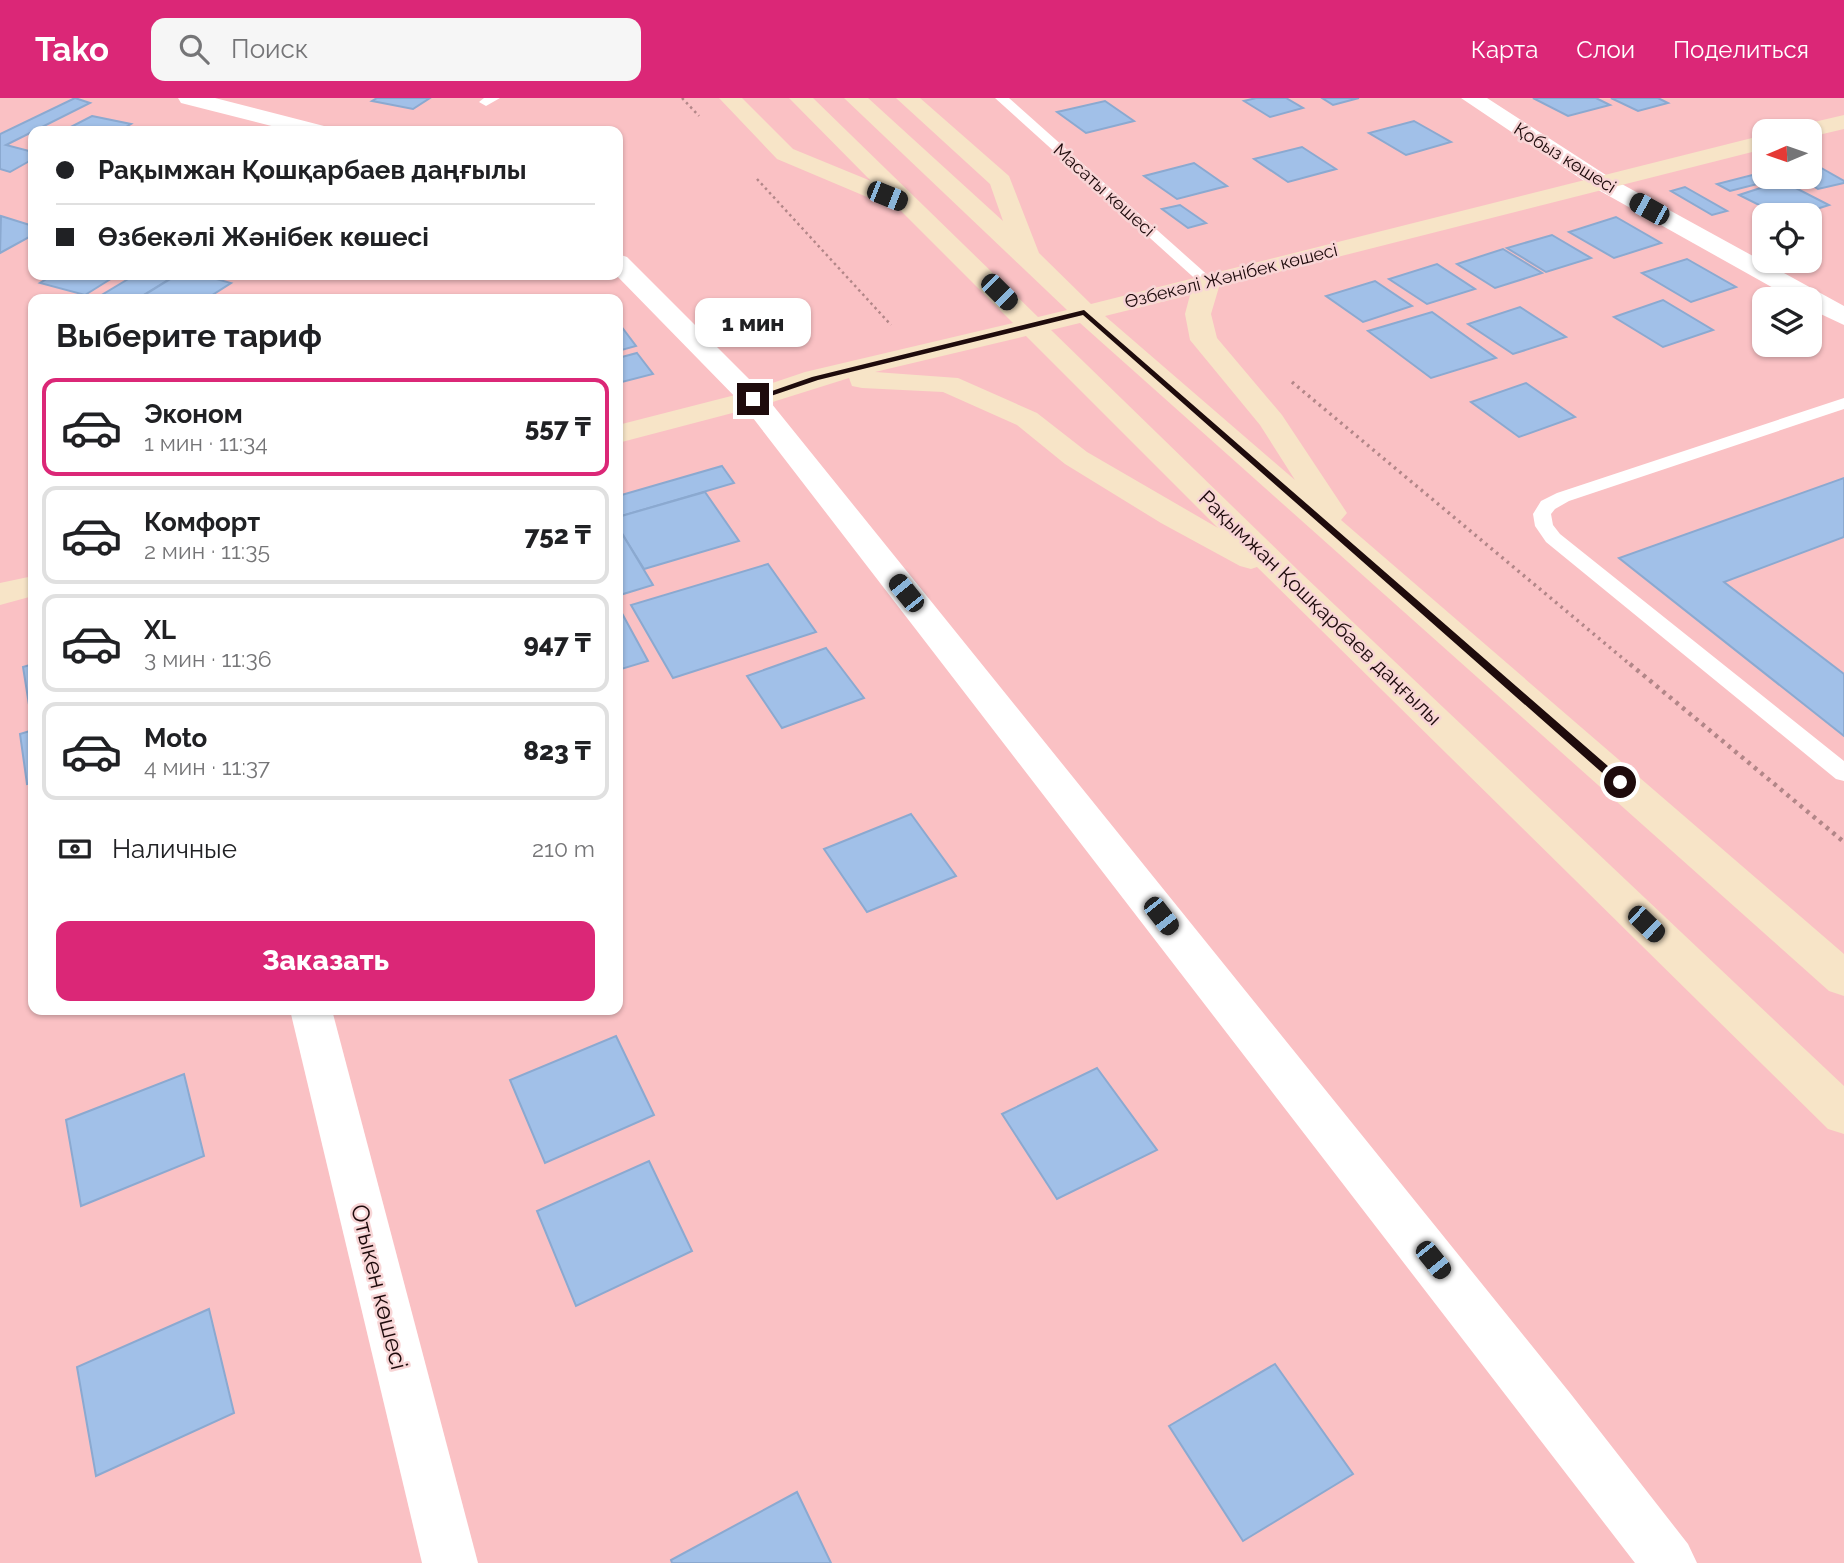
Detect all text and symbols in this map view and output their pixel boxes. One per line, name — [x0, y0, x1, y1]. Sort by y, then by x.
search box — [151, 18, 641, 81]
text: Tako — [35, 30, 109, 69]
icon: search — [175, 30, 213, 68]
text: Поиск — [231, 34, 308, 64]
text: Карта — [1471, 35, 1538, 64]
text: Слои — [1576, 35, 1635, 64]
text: Поделиться — [1673, 35, 1809, 64]
street label: Қобыз көшесі — [1510, 118, 1620, 197]
north arrow — [1752, 119, 1822, 189]
map controls — [1752, 119, 1822, 357]
street label: Масаты көшесі — [1049, 139, 1159, 241]
text: Рақымжан Қошқарбаев даңғылы — [98, 155, 526, 185]
car — [864, 178, 911, 214]
car — [1626, 190, 1673, 228]
button: locate — [1752, 203, 1822, 273]
text: Өзбекәлі Жәнібек көшесі — [98, 222, 429, 252]
street label: Өзбекәлі Жәнібек көшесі — [1122, 239, 1339, 312]
car — [977, 270, 1022, 314]
button: layers — [1752, 287, 1822, 357]
callout: 1 мин — [695, 298, 811, 346]
text: 1 мин — [722, 309, 784, 336]
text: Выберите тариф — [56, 317, 322, 354]
route end — [737, 383, 769, 415]
icon: car — [60, 396, 123, 459]
text: Эконом — [144, 399, 243, 429]
text: 557 ₸ — [525, 412, 591, 442]
text: 1 мин · 11:34 — [144, 429, 268, 456]
street label: Рақымжан Қошқарбаев даңғылы — [1194, 485, 1447, 730]
icon: car — [60, 504, 123, 567]
text: Комфорт — [144, 507, 260, 537]
text: 752 ₸ — [525, 520, 591, 550]
text: 2 мин · 11:35 — [144, 537, 270, 564]
car — [885, 570, 928, 616]
icon: car — [60, 612, 123, 675]
text: XL — [144, 615, 176, 645]
text: 947 ₸ — [523, 628, 591, 658]
text: 3 мин · 11:36 — [144, 645, 272, 672]
icon: car — [60, 720, 123, 783]
text: Moto — [144, 723, 207, 753]
text: 823 ₸ — [523, 736, 591, 766]
text: 4 мин · 11:37 — [144, 753, 270, 780]
route start — [1604, 766, 1636, 798]
icon: cash — [56, 830, 94, 868]
text: Наличные — [112, 834, 237, 864]
text: 210 m — [532, 835, 595, 862]
car — [1140, 893, 1183, 939]
car — [1624, 902, 1669, 946]
button: Заказать — [56, 921, 595, 1001]
street label: Отыкен көшесі — [345, 1201, 414, 1373]
car — [1412, 1237, 1455, 1283]

